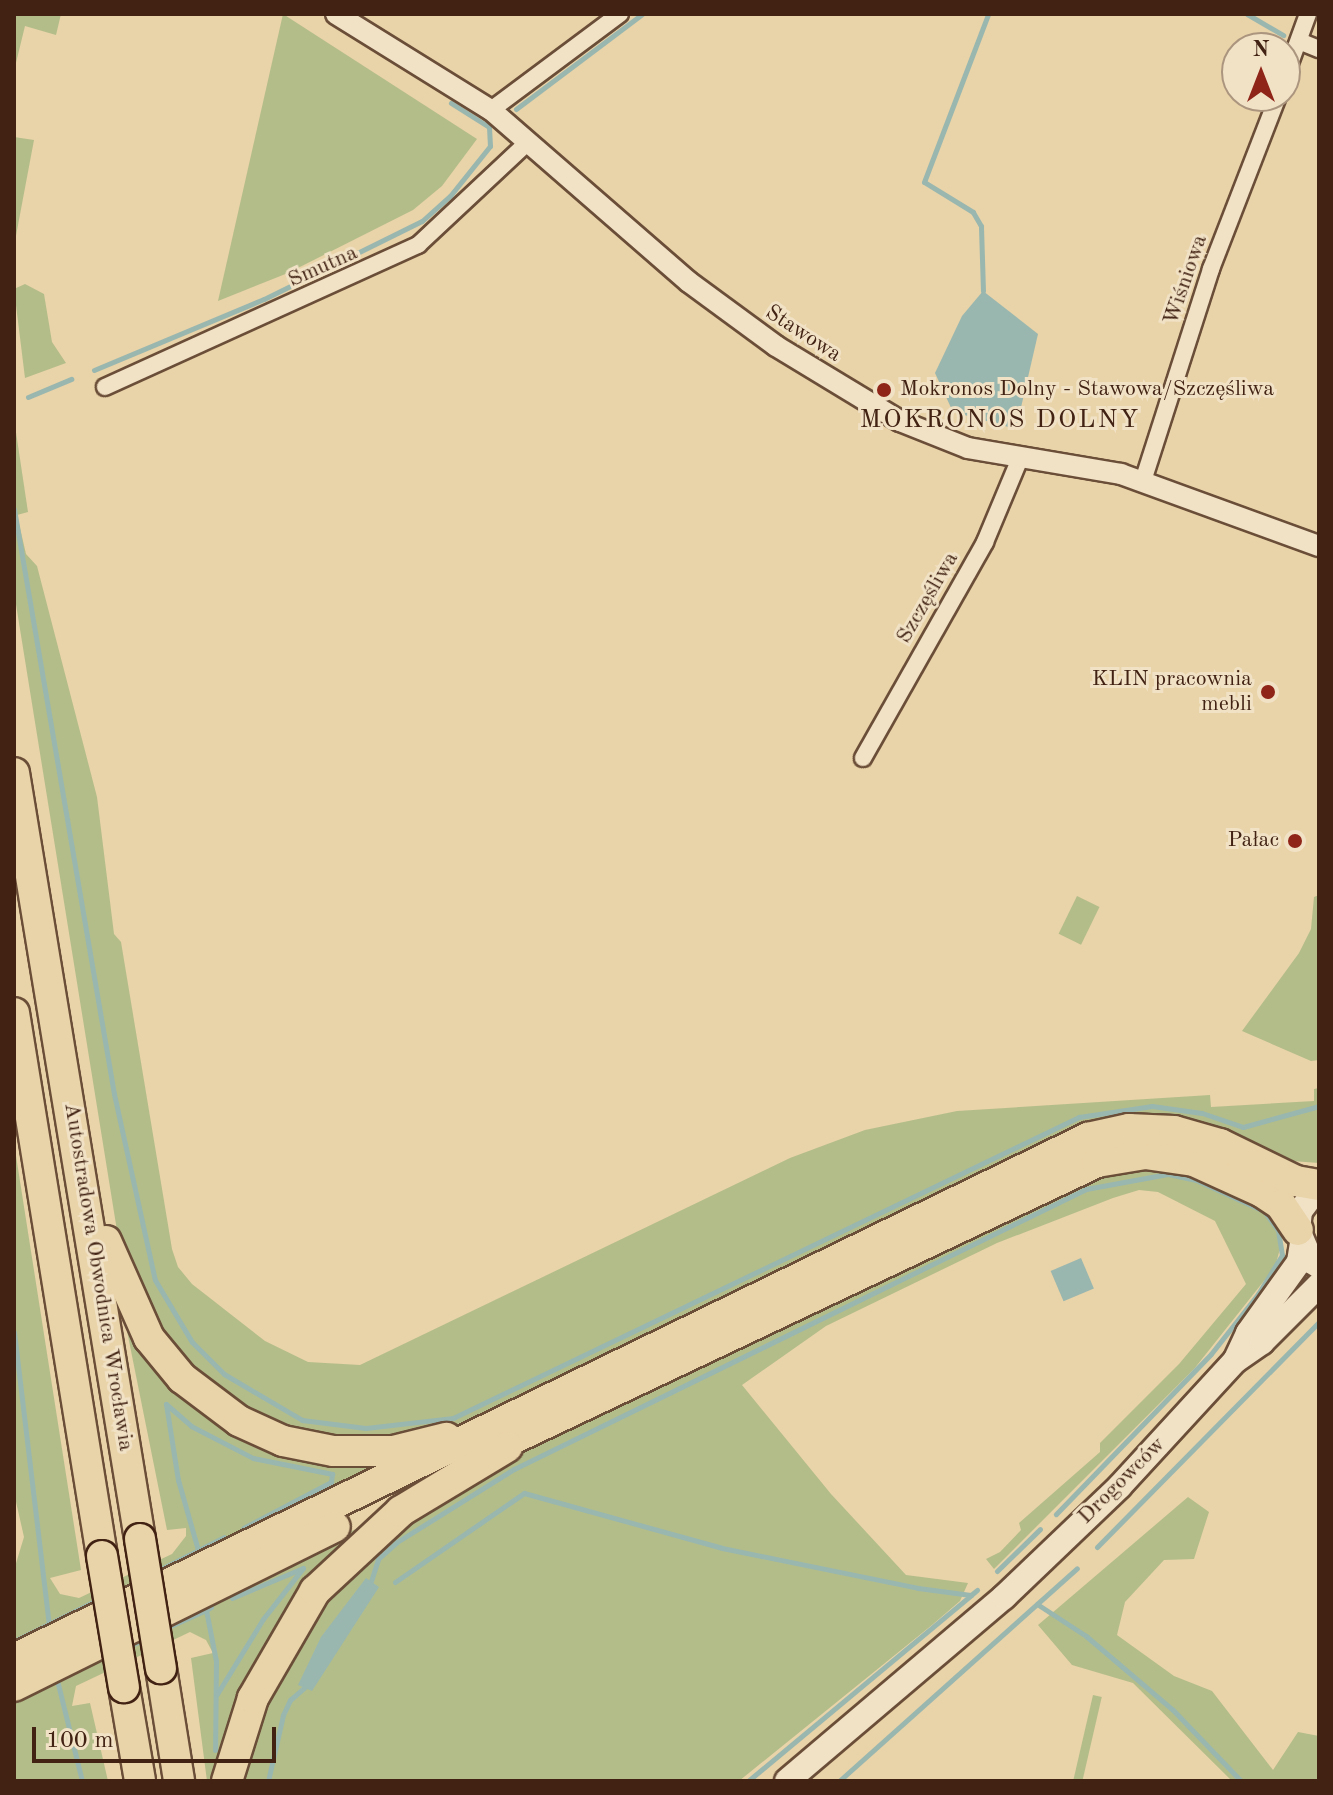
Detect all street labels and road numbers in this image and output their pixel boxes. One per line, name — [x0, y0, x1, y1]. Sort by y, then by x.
street label: Wiśniowa — [1158, 231, 1214, 329]
street label: Smutna — [284, 240, 362, 294]
street label: Stawowa — [760, 300, 846, 368]
street label: Szczęśliwa — [891, 548, 965, 648]
street label: Autostradowa Obwodnica Wrocławia — [57, 1101, 139, 1453]
street label: Drogowców — [1073, 1432, 1171, 1530]

